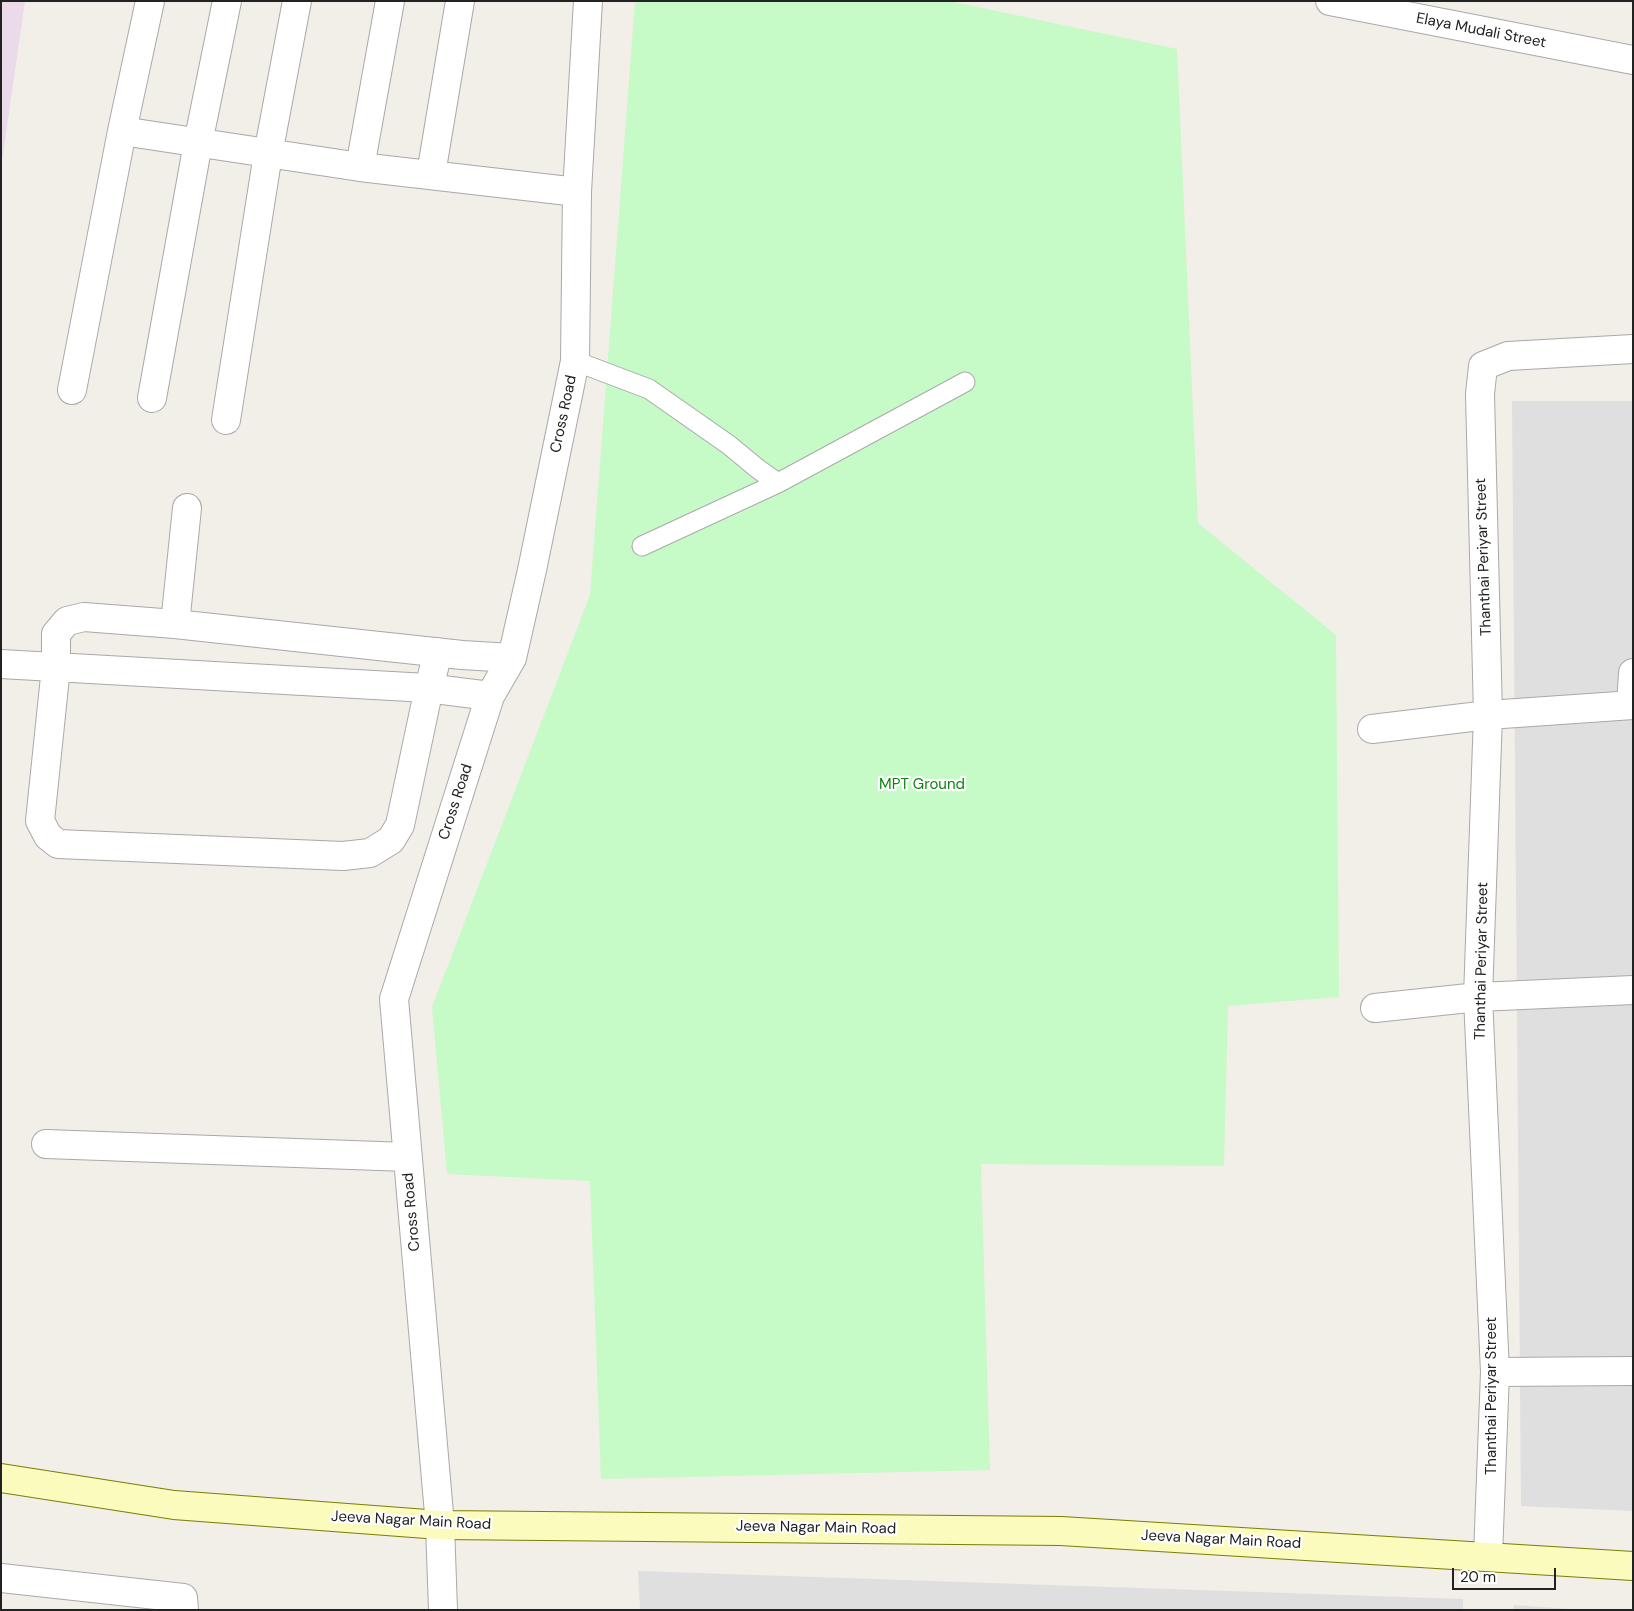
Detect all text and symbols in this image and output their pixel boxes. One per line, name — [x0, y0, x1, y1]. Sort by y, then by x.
street label: Elaya Mudali Street — [1414, 10, 1548, 52]
street label: Cross Road — [547, 374, 581, 454]
street label: Thanthai Periyar Street — [1472, 478, 1496, 636]
street label: Cross Road — [435, 762, 477, 842]
park label: MPT Ground — [879, 776, 965, 794]
street label: Thanthai Periyar Street — [1472, 882, 1492, 1040]
street label: Cross Road — [400, 1172, 424, 1252]
street label: Thanthai Periyar Street — [1483, 1317, 1501, 1475]
street label: Jeeva Nagar Main Road — [330, 1508, 492, 1534]
street label: Jeeva Nagar Main Road — [736, 1518, 896, 1538]
street label: Jeeva Nagar Main Road — [1140, 1527, 1302, 1553]
scale bar — [1454, 1558, 1558, 1590]
text: 20 m — [1460, 1567, 1496, 1587]

